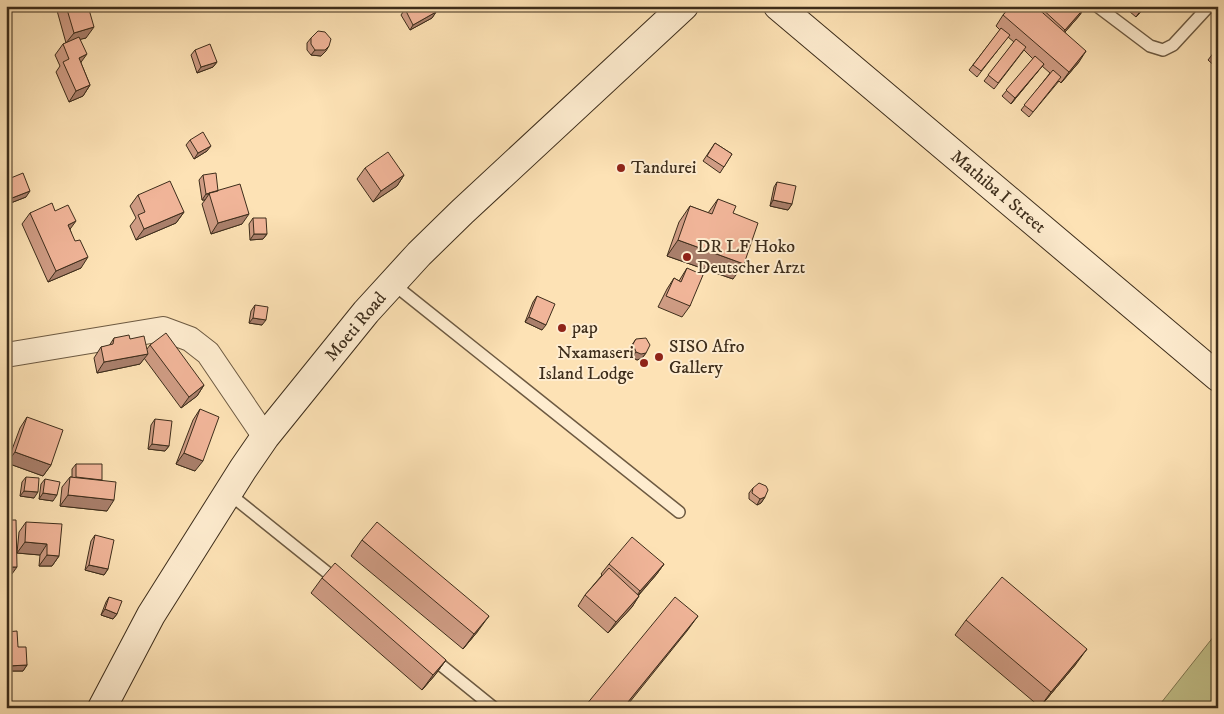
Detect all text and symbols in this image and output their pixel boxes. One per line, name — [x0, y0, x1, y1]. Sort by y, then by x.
street label: Mathiba I Street — [946, 146, 1050, 238]
place label: Tandurei — [631, 157, 697, 179]
marker: Tandurei — [615, 162, 627, 174]
place label: DR LF Hoko Deutscher Arzt — [697, 236, 805, 279]
marker: DR LF Hoko Deutscher Arzt — [681, 251, 693, 263]
street label: Moeti Road — [321, 288, 391, 366]
place label: pap — [571, 317, 598, 339]
marker: pap — [556, 322, 568, 334]
place label: SISO Afro Gallery — [669, 336, 745, 379]
place label: Nxamaseri Island Lodge — [538, 342, 634, 385]
marker: SISO Afro Gallery — [653, 351, 665, 363]
marker: Nxamaseri Island Lodge — [638, 357, 650, 369]

